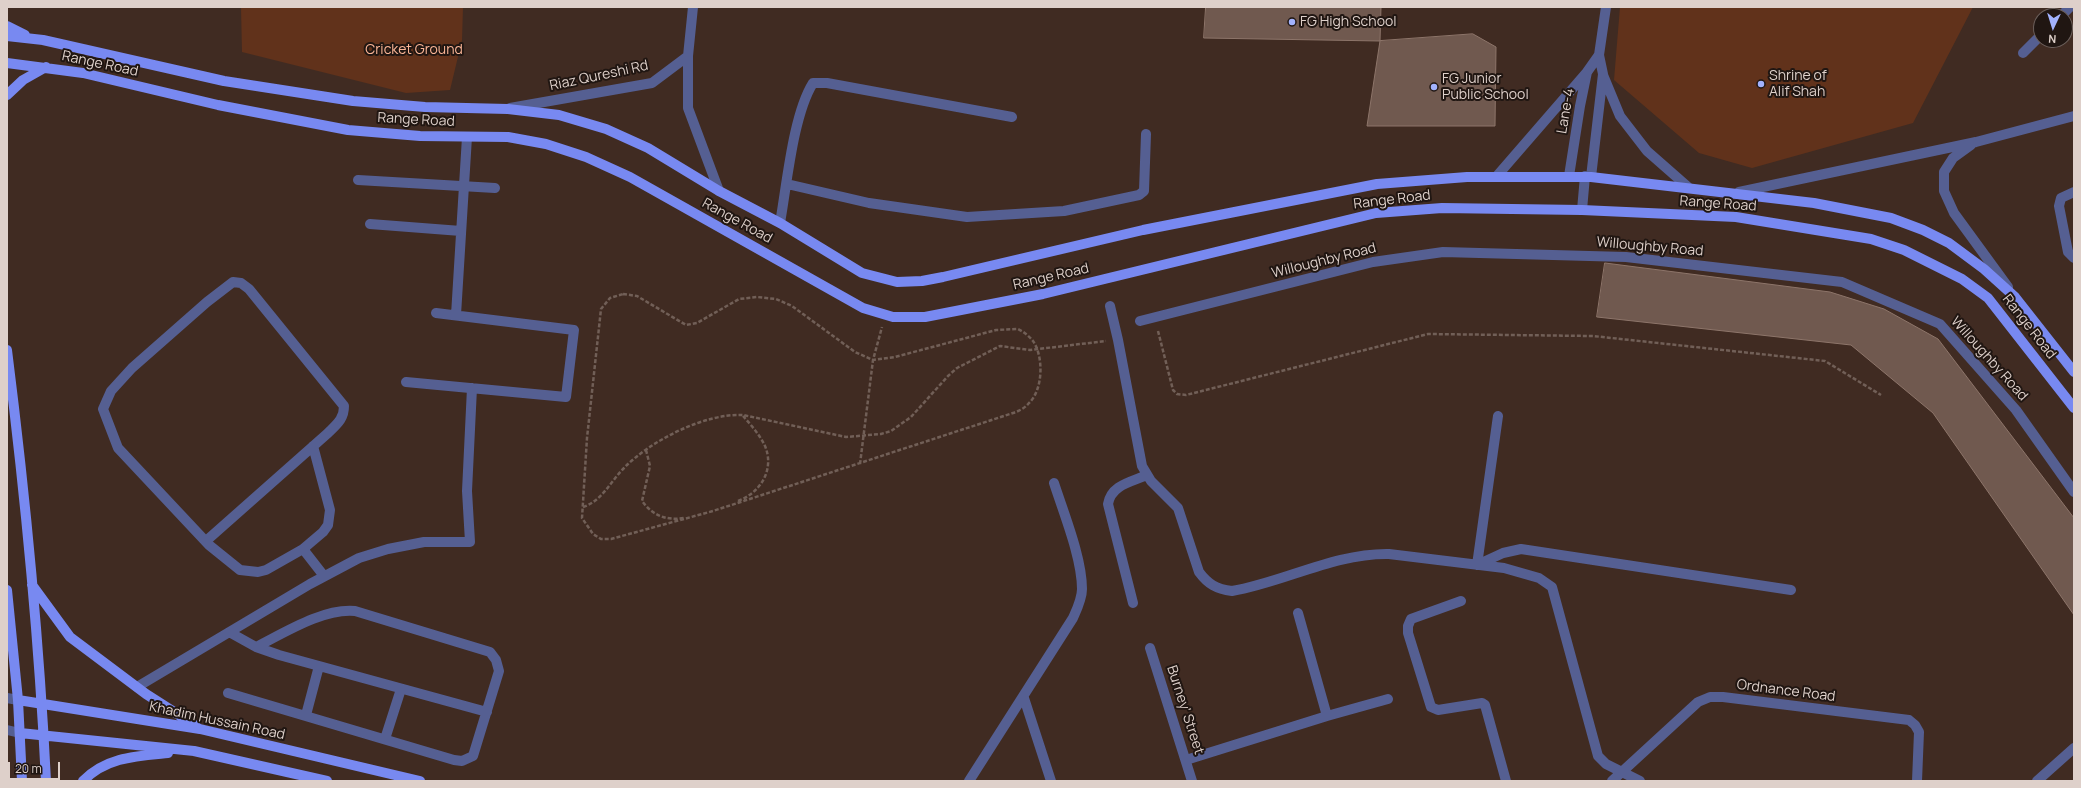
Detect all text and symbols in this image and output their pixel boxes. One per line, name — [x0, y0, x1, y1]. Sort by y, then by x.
north arrow — [2033, 8, 2073, 48]
place label: FG High School — [1300, 14, 1397, 30]
marker: FG High School — [1287, 17, 1297, 27]
text: N — [2048, 32, 2057, 47]
park label: Cricket Ground — [365, 42, 463, 58]
street label: Range Road — [60, 48, 140, 80]
street label: Riaz Qureshi Rd — [548, 57, 650, 95]
place label: Shrine of Alif Shah — [1769, 68, 1827, 100]
place label: FG Junior Public School — [1442, 71, 1529, 104]
marker: Shrine of Alif Shah — [1756, 79, 1766, 89]
marker: FG Junior Public School — [1429, 82, 1439, 92]
street label: Lane-4 — [1554, 87, 1578, 135]
street label: Range Road — [377, 110, 455, 130]
street label: Range Road — [1353, 187, 1431, 213]
street label: Range Road — [1679, 193, 1757, 215]
street label: Range Road — [699, 195, 775, 247]
street label: Willoughby Road — [1596, 234, 1704, 260]
street label: Willoughby Road — [1270, 240, 1378, 282]
street label: Range Road — [1011, 260, 1091, 294]
street label: Range Road — [1999, 291, 2059, 363]
street label: Willoughby Road — [1947, 314, 2031, 404]
street label: Burney' Street — [1163, 663, 1207, 757]
street label: Ordnance Road — [1736, 677, 1836, 705]
street label: Khadim Hussain Road — [147, 698, 287, 744]
scale bar — [10, 754, 62, 780]
text: 20 m — [15, 760, 42, 777]

